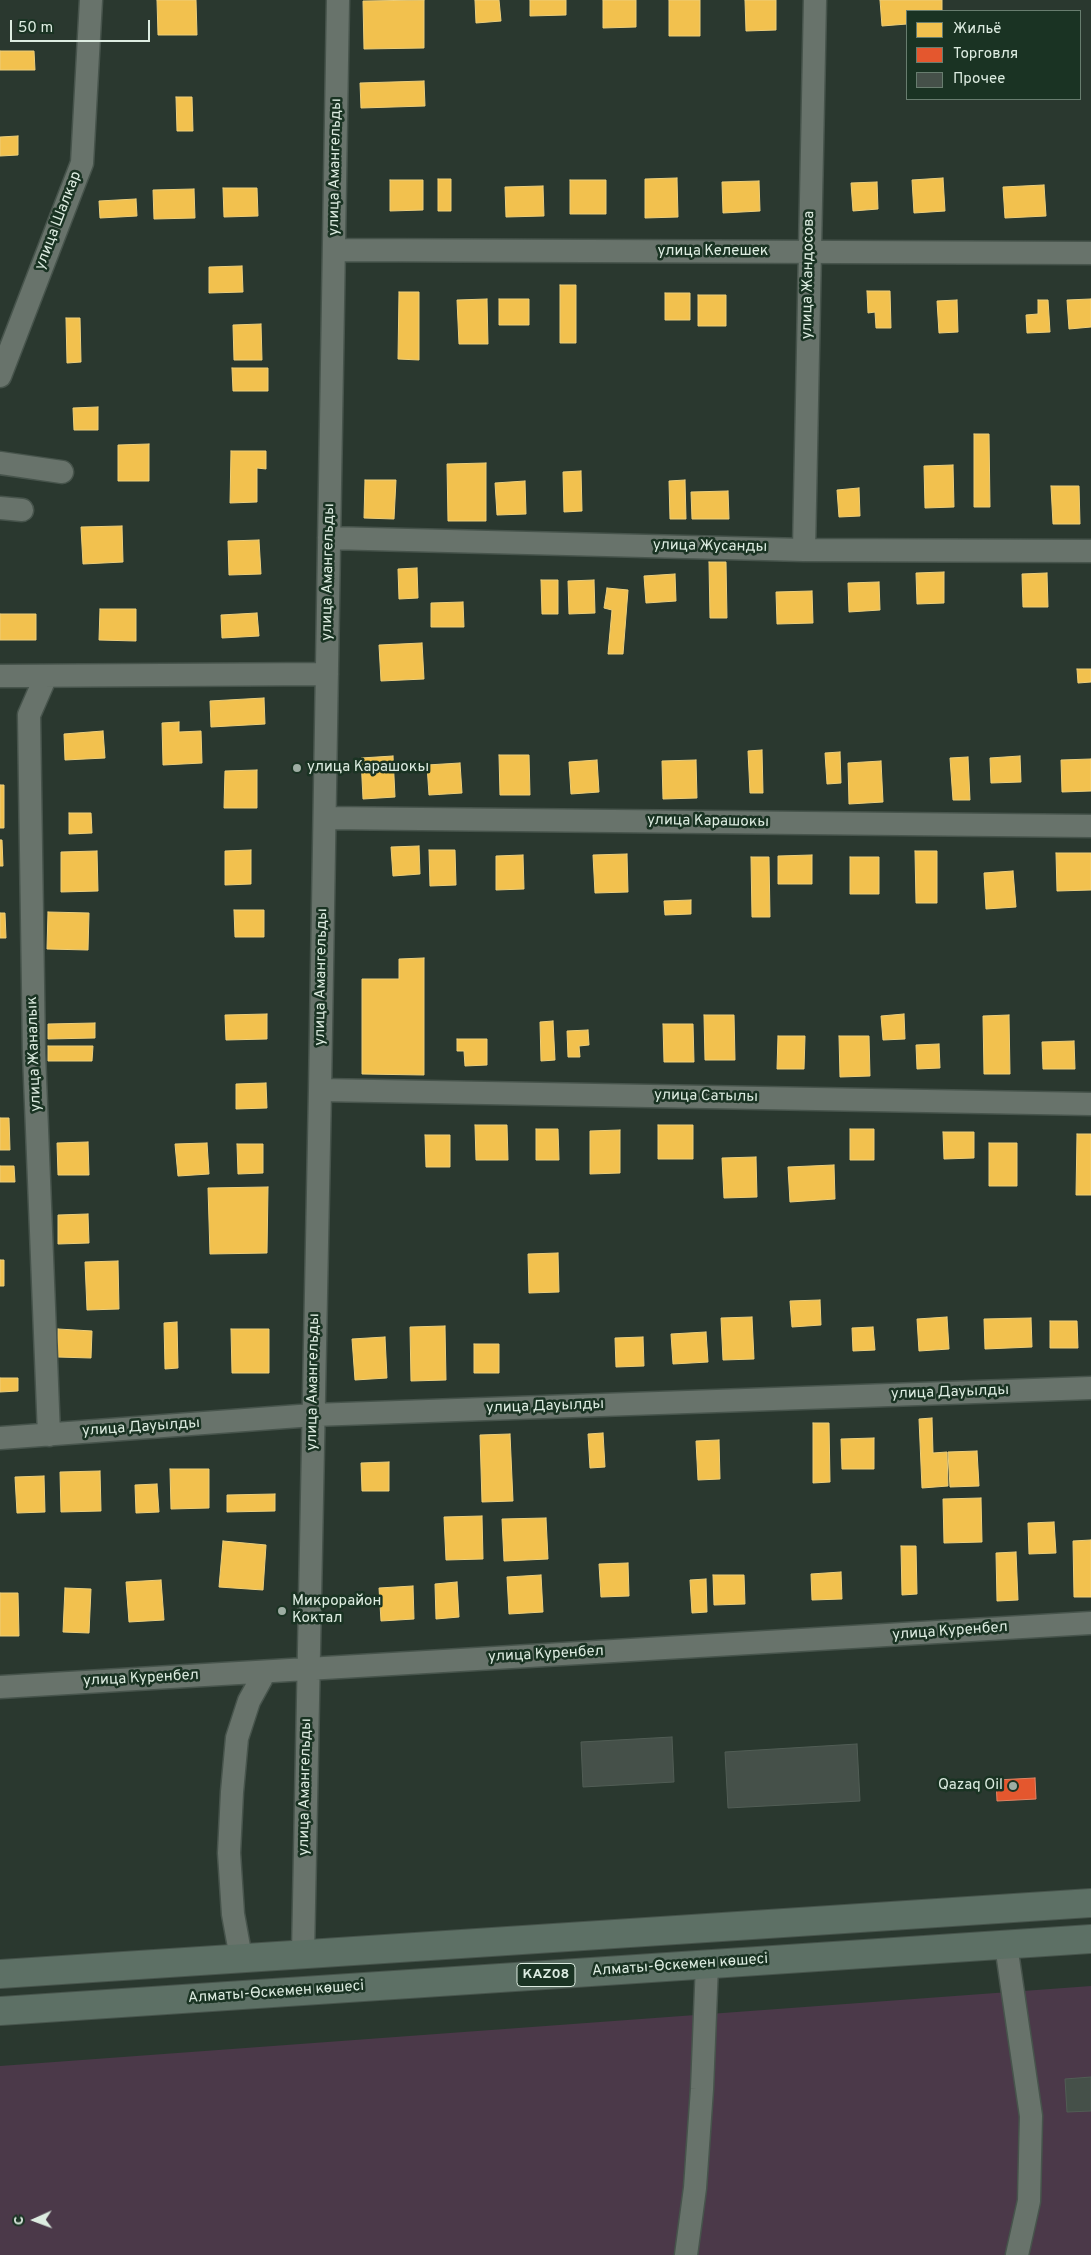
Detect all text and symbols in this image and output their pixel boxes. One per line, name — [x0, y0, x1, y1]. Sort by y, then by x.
scale bar — [12, 10, 152, 42]
legend — [906, 10, 1081, 100]
text: 50 m — [18, 19, 53, 38]
text: Жильё — [953, 20, 1001, 39]
text: Торговля — [953, 45, 1018, 64]
text: Прочее — [953, 70, 1005, 89]
street label: улица Амангельды — [326, 98, 346, 236]
street label: улица Шалкар — [32, 169, 86, 273]
street label: улица Жандосова — [799, 211, 819, 339]
street label: улица Келешек — [658, 243, 768, 261]
street label: улица Амангельды — [319, 503, 339, 641]
street label: улица Жусанды — [653, 537, 767, 557]
place label: улица Карашокы — [307, 759, 429, 777]
marker: улица Карашокы — [291, 762, 303, 774]
street label: улица Карашокы — [647, 812, 769, 832]
street label: улица Амангельды — [312, 908, 332, 1046]
street label: улица Жаналык — [24, 996, 46, 1112]
street label: улица Сатылы — [654, 1087, 758, 1107]
street label: улица Амангельды — [304, 1313, 324, 1451]
street label: улица Дауылды — [891, 1382, 1009, 1404]
street label: улица Дауылды — [486, 1396, 604, 1418]
street label: улица Дауылды — [81, 1415, 201, 1441]
place label: Микрорайон Коктал — [292, 1593, 381, 1628]
marker: Микрорайон Коктал — [276, 1605, 288, 1617]
street label: улица Куренбел — [892, 1619, 1008, 1645]
street label: улица Куренбел — [488, 1643, 604, 1667]
street label: улица Куренбел — [83, 1667, 199, 1691]
street label: улица Амангельды — [296, 1718, 316, 1856]
place label: Qazaq Oil — [938, 1777, 1003, 1795]
marker: Qazaq Oil — [1007, 1780, 1019, 1792]
street label: Алматы-Өскемен көшесі — [591, 1951, 769, 1981]
road number: KAZ08 — [517, 1964, 575, 1986]
street label: Алматы-Өскемен көшесі — [187, 1978, 365, 2008]
north arrow — [10, 2195, 60, 2245]
text: С — [11, 2216, 28, 2225]

